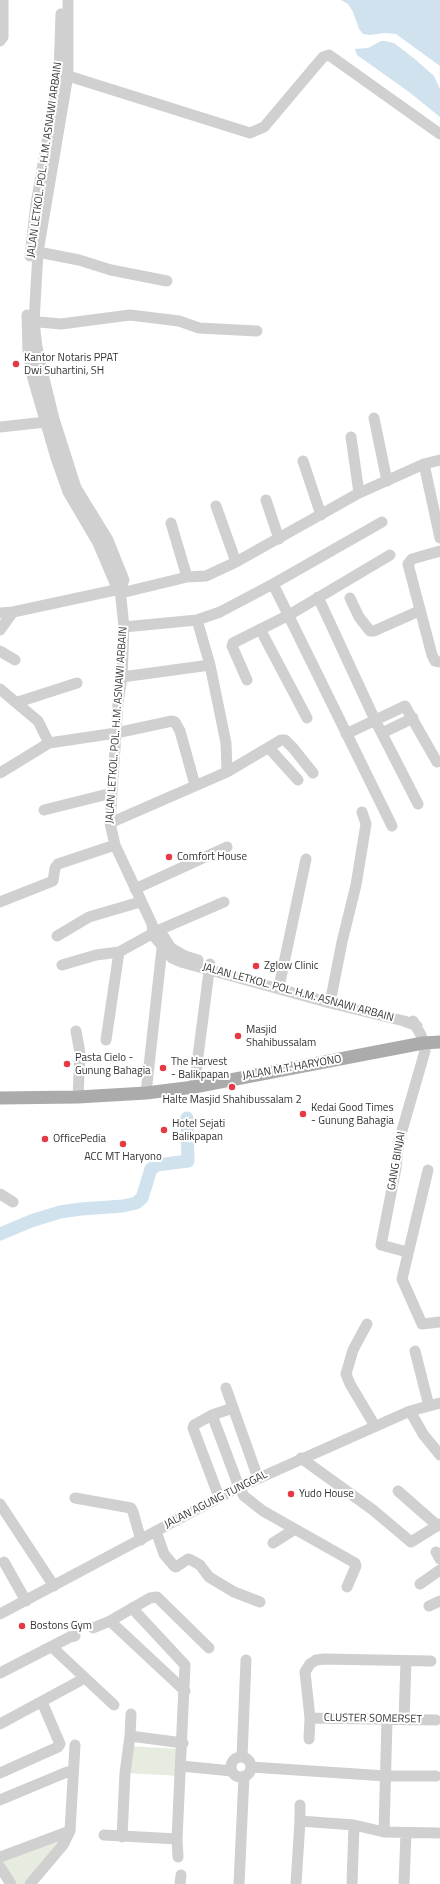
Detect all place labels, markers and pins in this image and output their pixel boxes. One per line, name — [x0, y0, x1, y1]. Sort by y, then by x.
place label: Kantor Notaris PPAT Dwi Suhartini, SH — [24, 351, 118, 377]
marker: Kantor Notaris PPAT Dwi Suhartini, SH — [11, 359, 21, 369]
place label: Comfort House — [177, 850, 247, 864]
marker: Comfort House — [164, 852, 174, 862]
place label: Zglow Clinic — [264, 959, 319, 973]
marker: Zglow Clinic — [251, 961, 261, 971]
place label: Masjid Shahibussalam — [246, 1023, 316, 1049]
marker: Masjid Shahibussalam — [233, 1031, 243, 1041]
place label: Pasta Cielo - Gunung Bahagia — [75, 1051, 151, 1077]
place label: The Harvest - Balikpapan — [171, 1055, 229, 1081]
marker: Pasta Cielo - Gunung Bahagia — [62, 1059, 72, 1069]
marker: The Harvest - Balikpapan — [158, 1063, 168, 1073]
marker: Halte Masjid Shahibussalam 2 — [227, 1082, 237, 1092]
place label: Halte Masjid Shahibussalam 2 — [162, 1093, 302, 1107]
place label: Kedai Good Times - Gunung Bahagia — [311, 1101, 394, 1127]
marker: Kedai Good Times - Gunung Bahagia — [298, 1109, 308, 1119]
place label: Hotel Sejati Balikpapan — [172, 1117, 225, 1143]
marker: Hotel Sejati Balikpapan — [159, 1125, 169, 1135]
place label: OfficePedia — [53, 1132, 106, 1146]
marker: OfficePedia — [40, 1134, 50, 1144]
marker: ACC MT Haryono — [118, 1139, 128, 1149]
place label: ACC MT Haryono — [84, 1150, 162, 1164]
place label: Yudo House — [299, 1487, 354, 1501]
marker: Yudo House — [286, 1489, 296, 1499]
place label: Bostons Gym — [30, 1619, 92, 1633]
marker: Bostons Gym — [17, 1621, 27, 1631]

